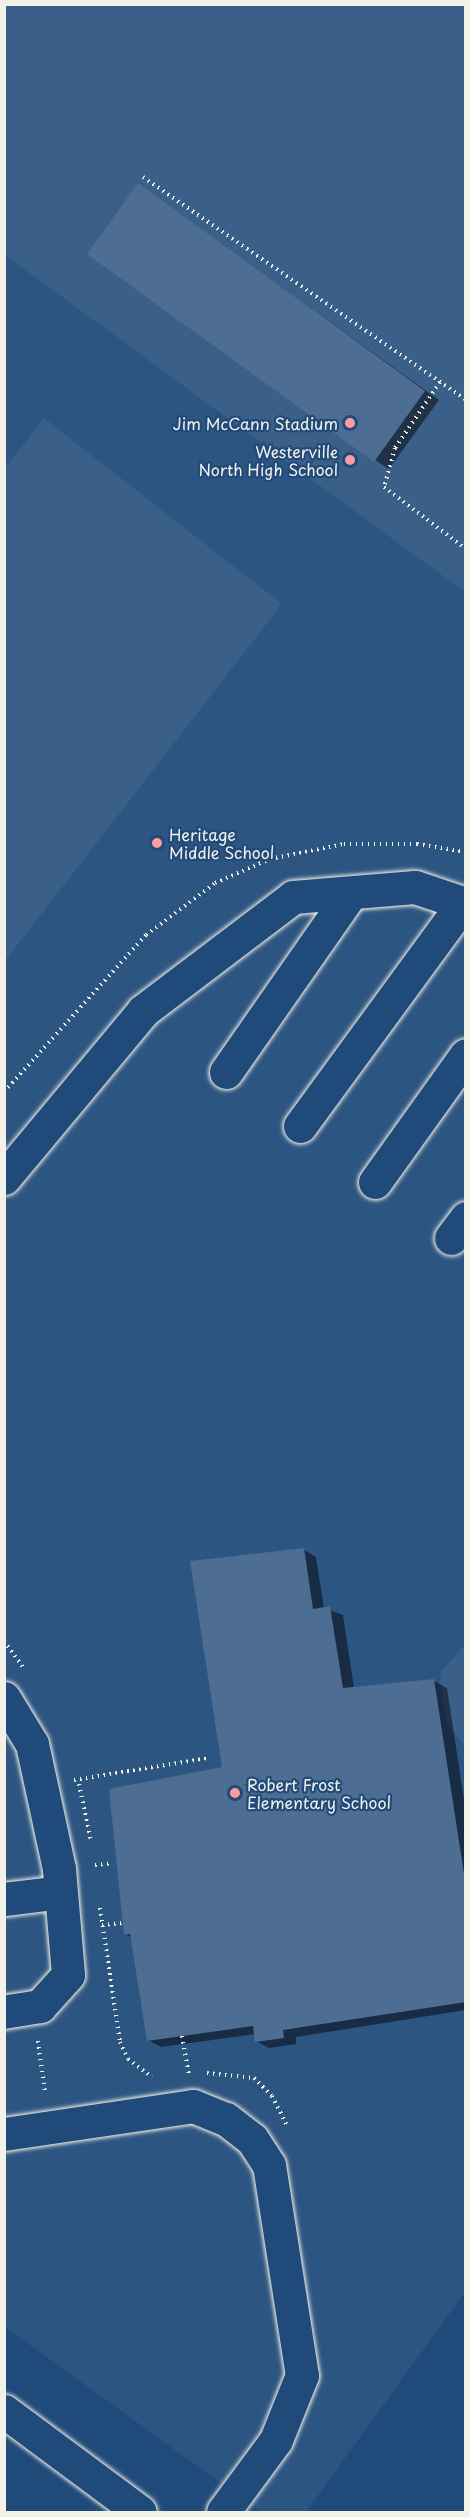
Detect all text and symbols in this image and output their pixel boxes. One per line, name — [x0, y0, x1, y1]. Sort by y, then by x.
place label: Jim McCann Stadium — [172, 413, 338, 433]
marker: Jim McCann Stadium — [343, 416, 357, 430]
place label: Westerville North High School — [197, 441, 338, 479]
marker: Westerville North High School — [343, 453, 357, 467]
place label: Heritage Middle School — [169, 824, 276, 862]
marker: Heritage Middle School — [150, 836, 164, 850]
place label: Robert Frost Elementary School — [247, 1774, 391, 1812]
marker: Robert Frost Elementary School — [228, 1786, 242, 1800]

